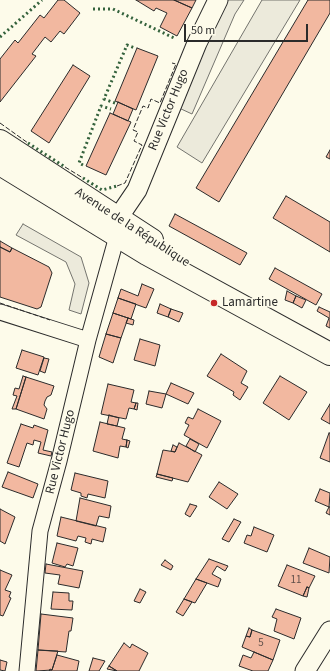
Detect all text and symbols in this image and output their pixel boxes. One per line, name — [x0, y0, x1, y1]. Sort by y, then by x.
scale bar — [186, 16, 310, 42]
text: 50 m — [191, 22, 215, 39]
street label: Rue Victor Hugo — [146, 67, 192, 153]
street label: Avenue de la République — [72, 185, 192, 271]
place label: Lamartine — [222, 295, 278, 311]
marker: Lamartine — [209, 298, 219, 308]
street label: Rue Victor Hugo — [43, 408, 79, 496]
house number: 11 — [291, 574, 301, 588]
house number: 5 — [258, 637, 264, 651]

